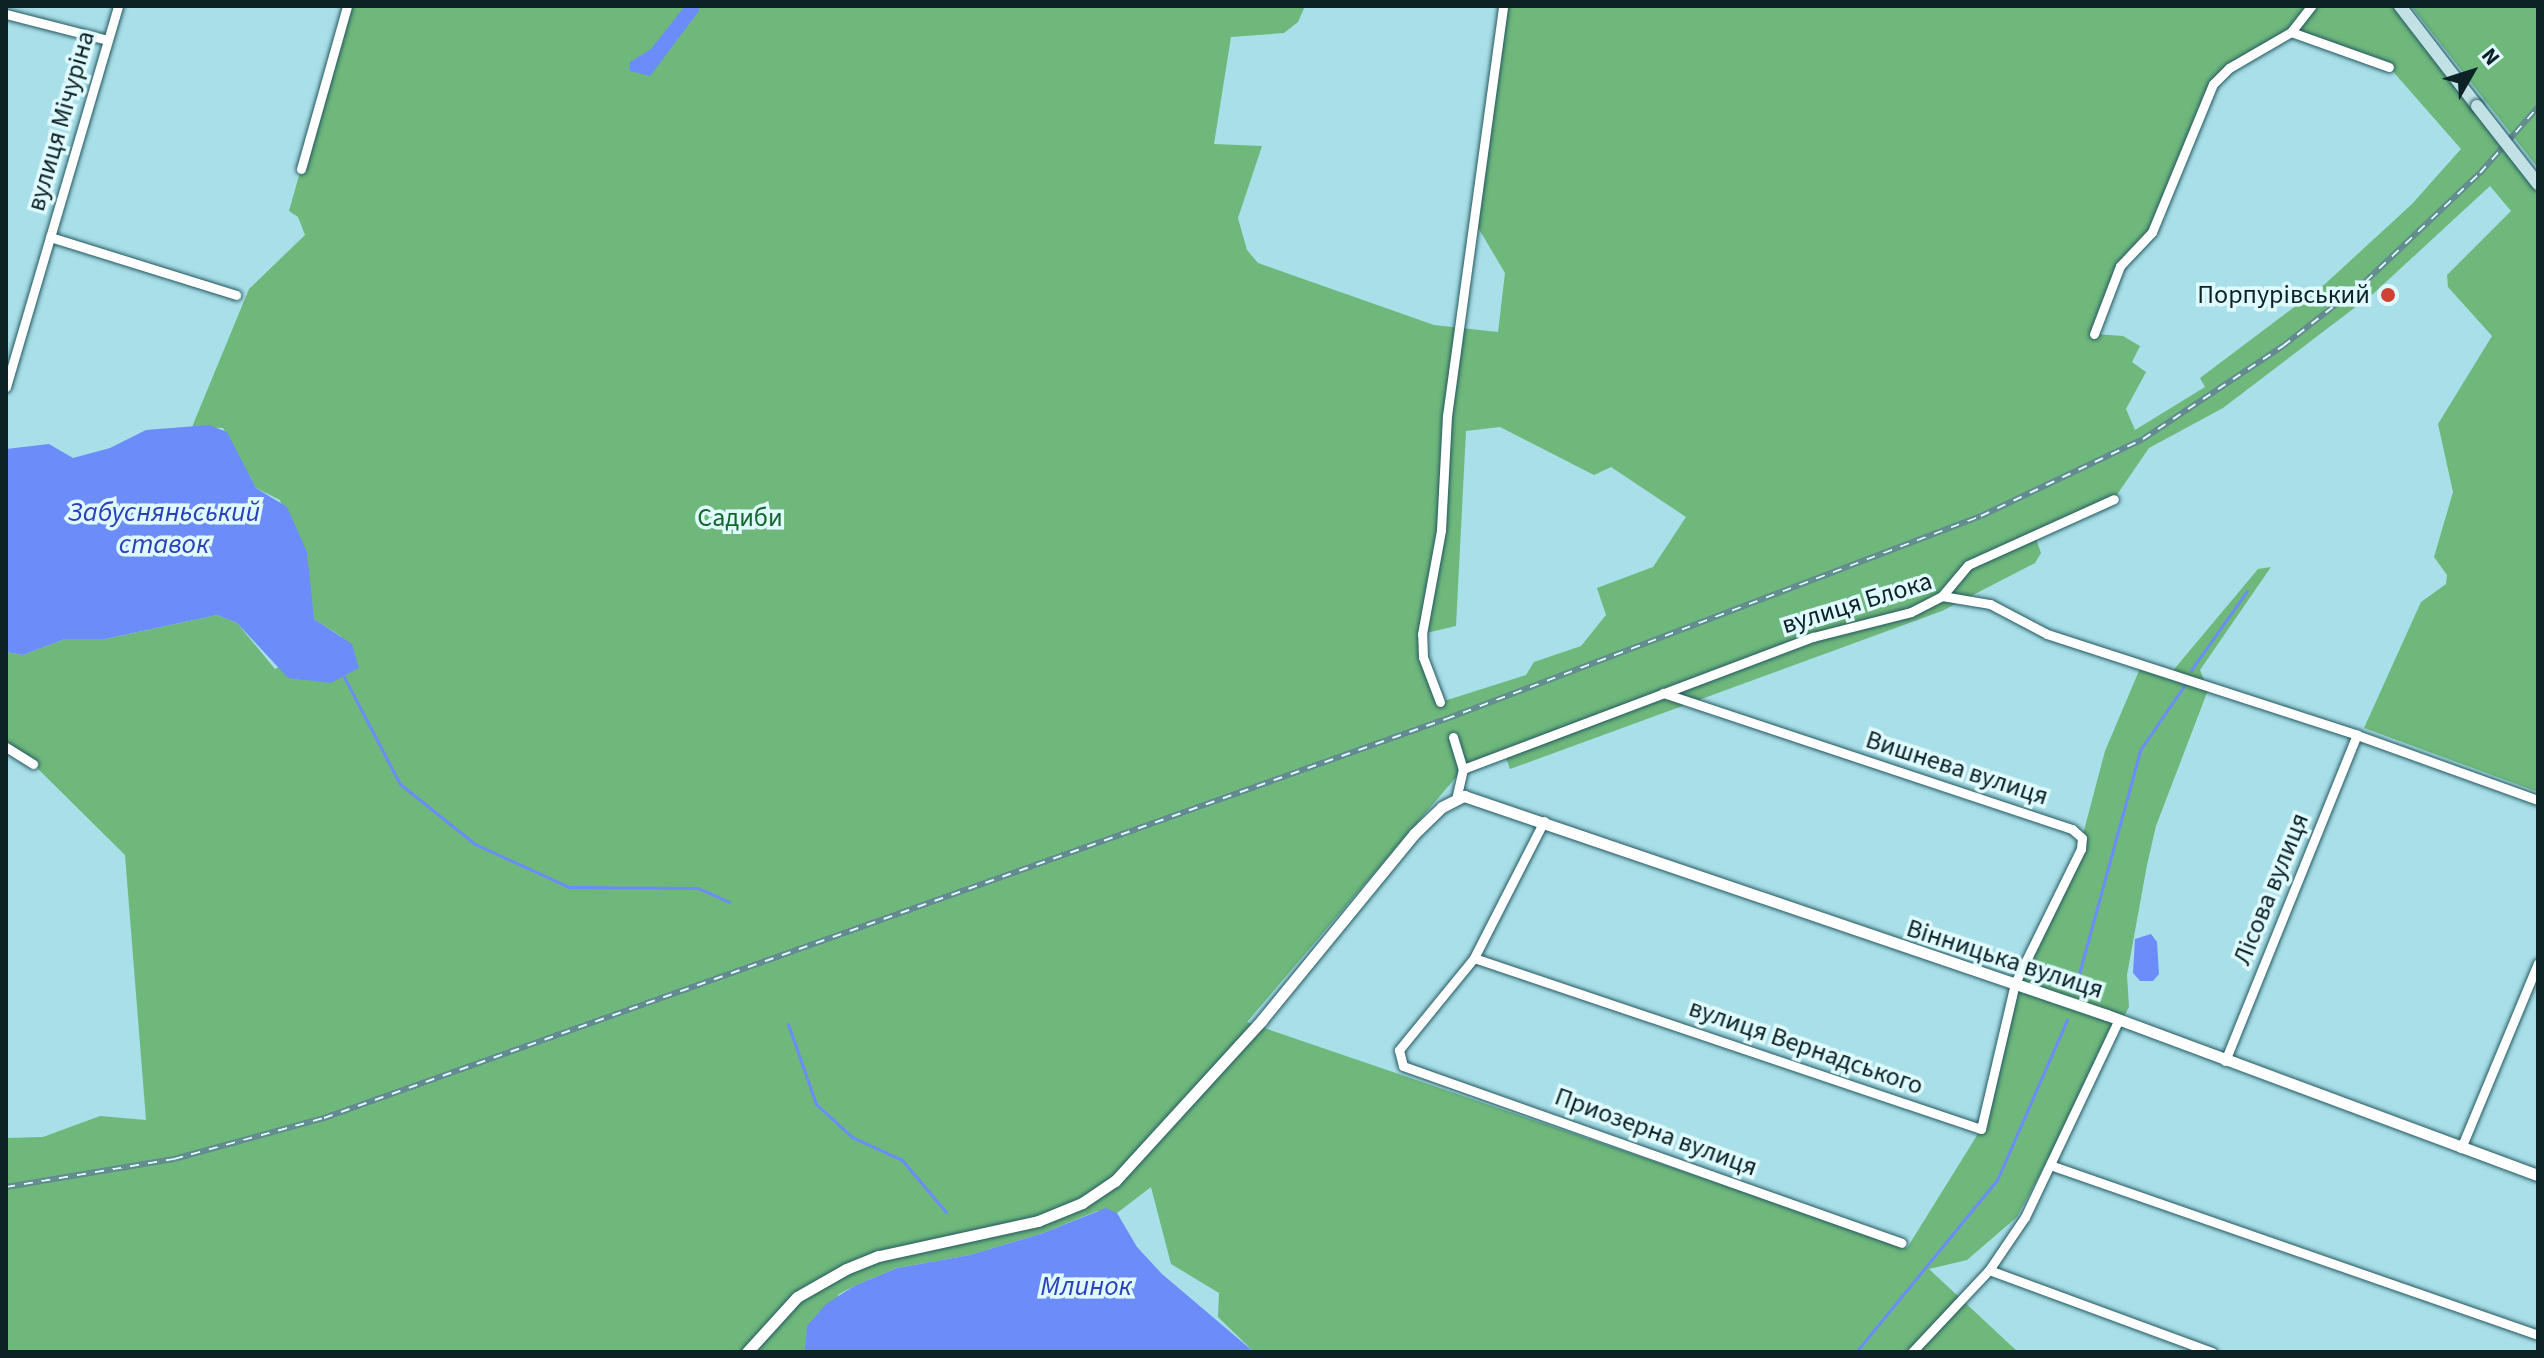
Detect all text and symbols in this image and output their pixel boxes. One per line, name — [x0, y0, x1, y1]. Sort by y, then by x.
street label: вулиця Мічуріна — [20, 27, 102, 215]
north arrow — [2432, 32, 2512, 112]
text: N — [2474, 41, 2508, 73]
place label: Порпурівський — [2197, 279, 2370, 311]
marker: Порпурівський — [2377, 284, 2399, 306]
water label: Забусняньський ставок — [68, 495, 260, 561]
park label: Садиби — [697, 502, 783, 534]
street label: вулиця Блока — [1778, 565, 1936, 641]
street label: Вишнева вулиця — [1862, 724, 2052, 812]
street label: Лісова вулиця — [2226, 808, 2316, 970]
street label: Вінницька вулиця — [1903, 912, 2107, 1006]
street label: вулиця Вернадського — [1685, 992, 1927, 1102]
street label: Приозерна вулиця — [1551, 1081, 1761, 1183]
water label: Млинок — [1040, 1269, 1132, 1303]

